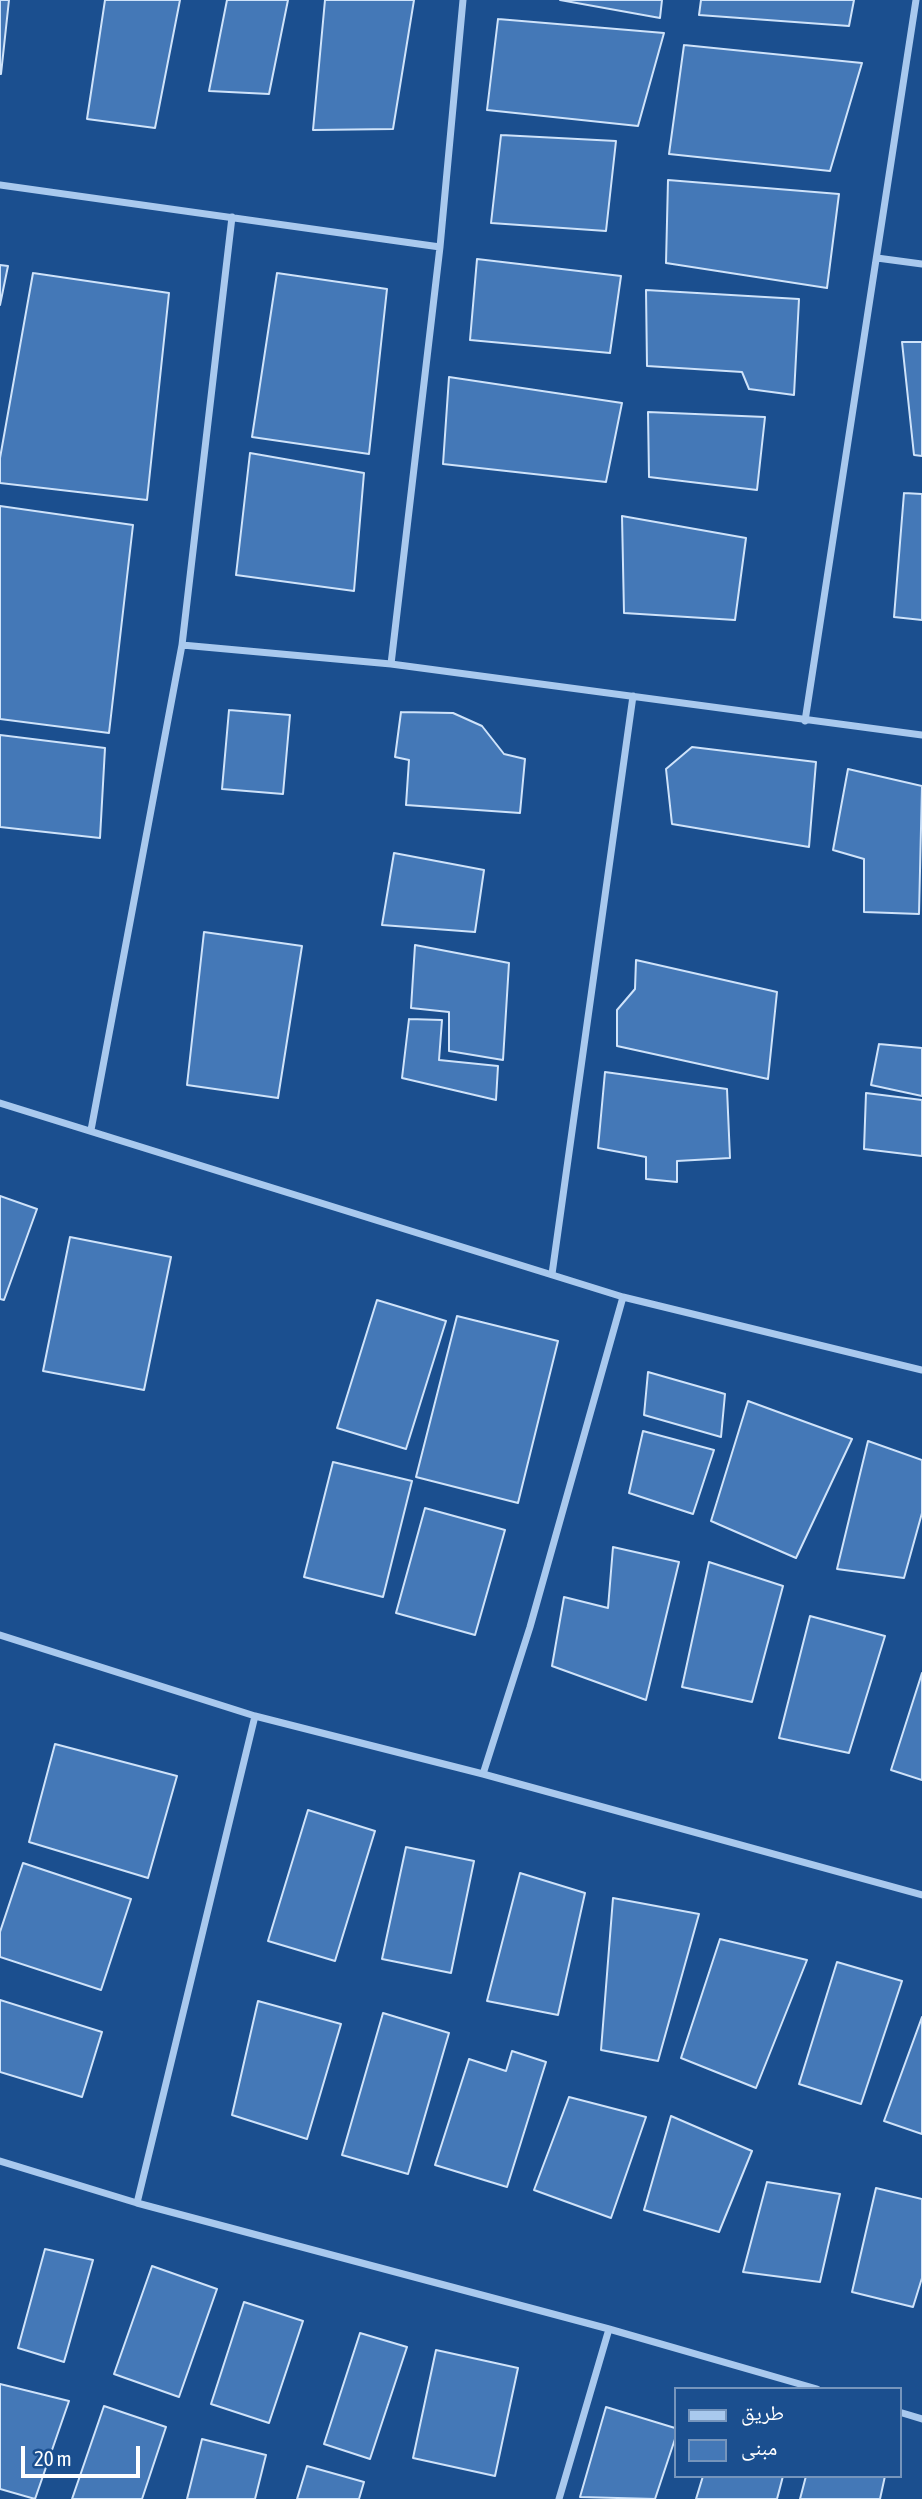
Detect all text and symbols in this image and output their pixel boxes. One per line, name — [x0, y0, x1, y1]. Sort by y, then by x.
legend — [674, 2387, 901, 2478]
text: طريق — [741, 2400, 784, 2424]
scale bar — [24, 2432, 144, 2476]
text: مبنى — [741, 2435, 777, 2459]
text: 20 m — [34, 2446, 72, 2470]

